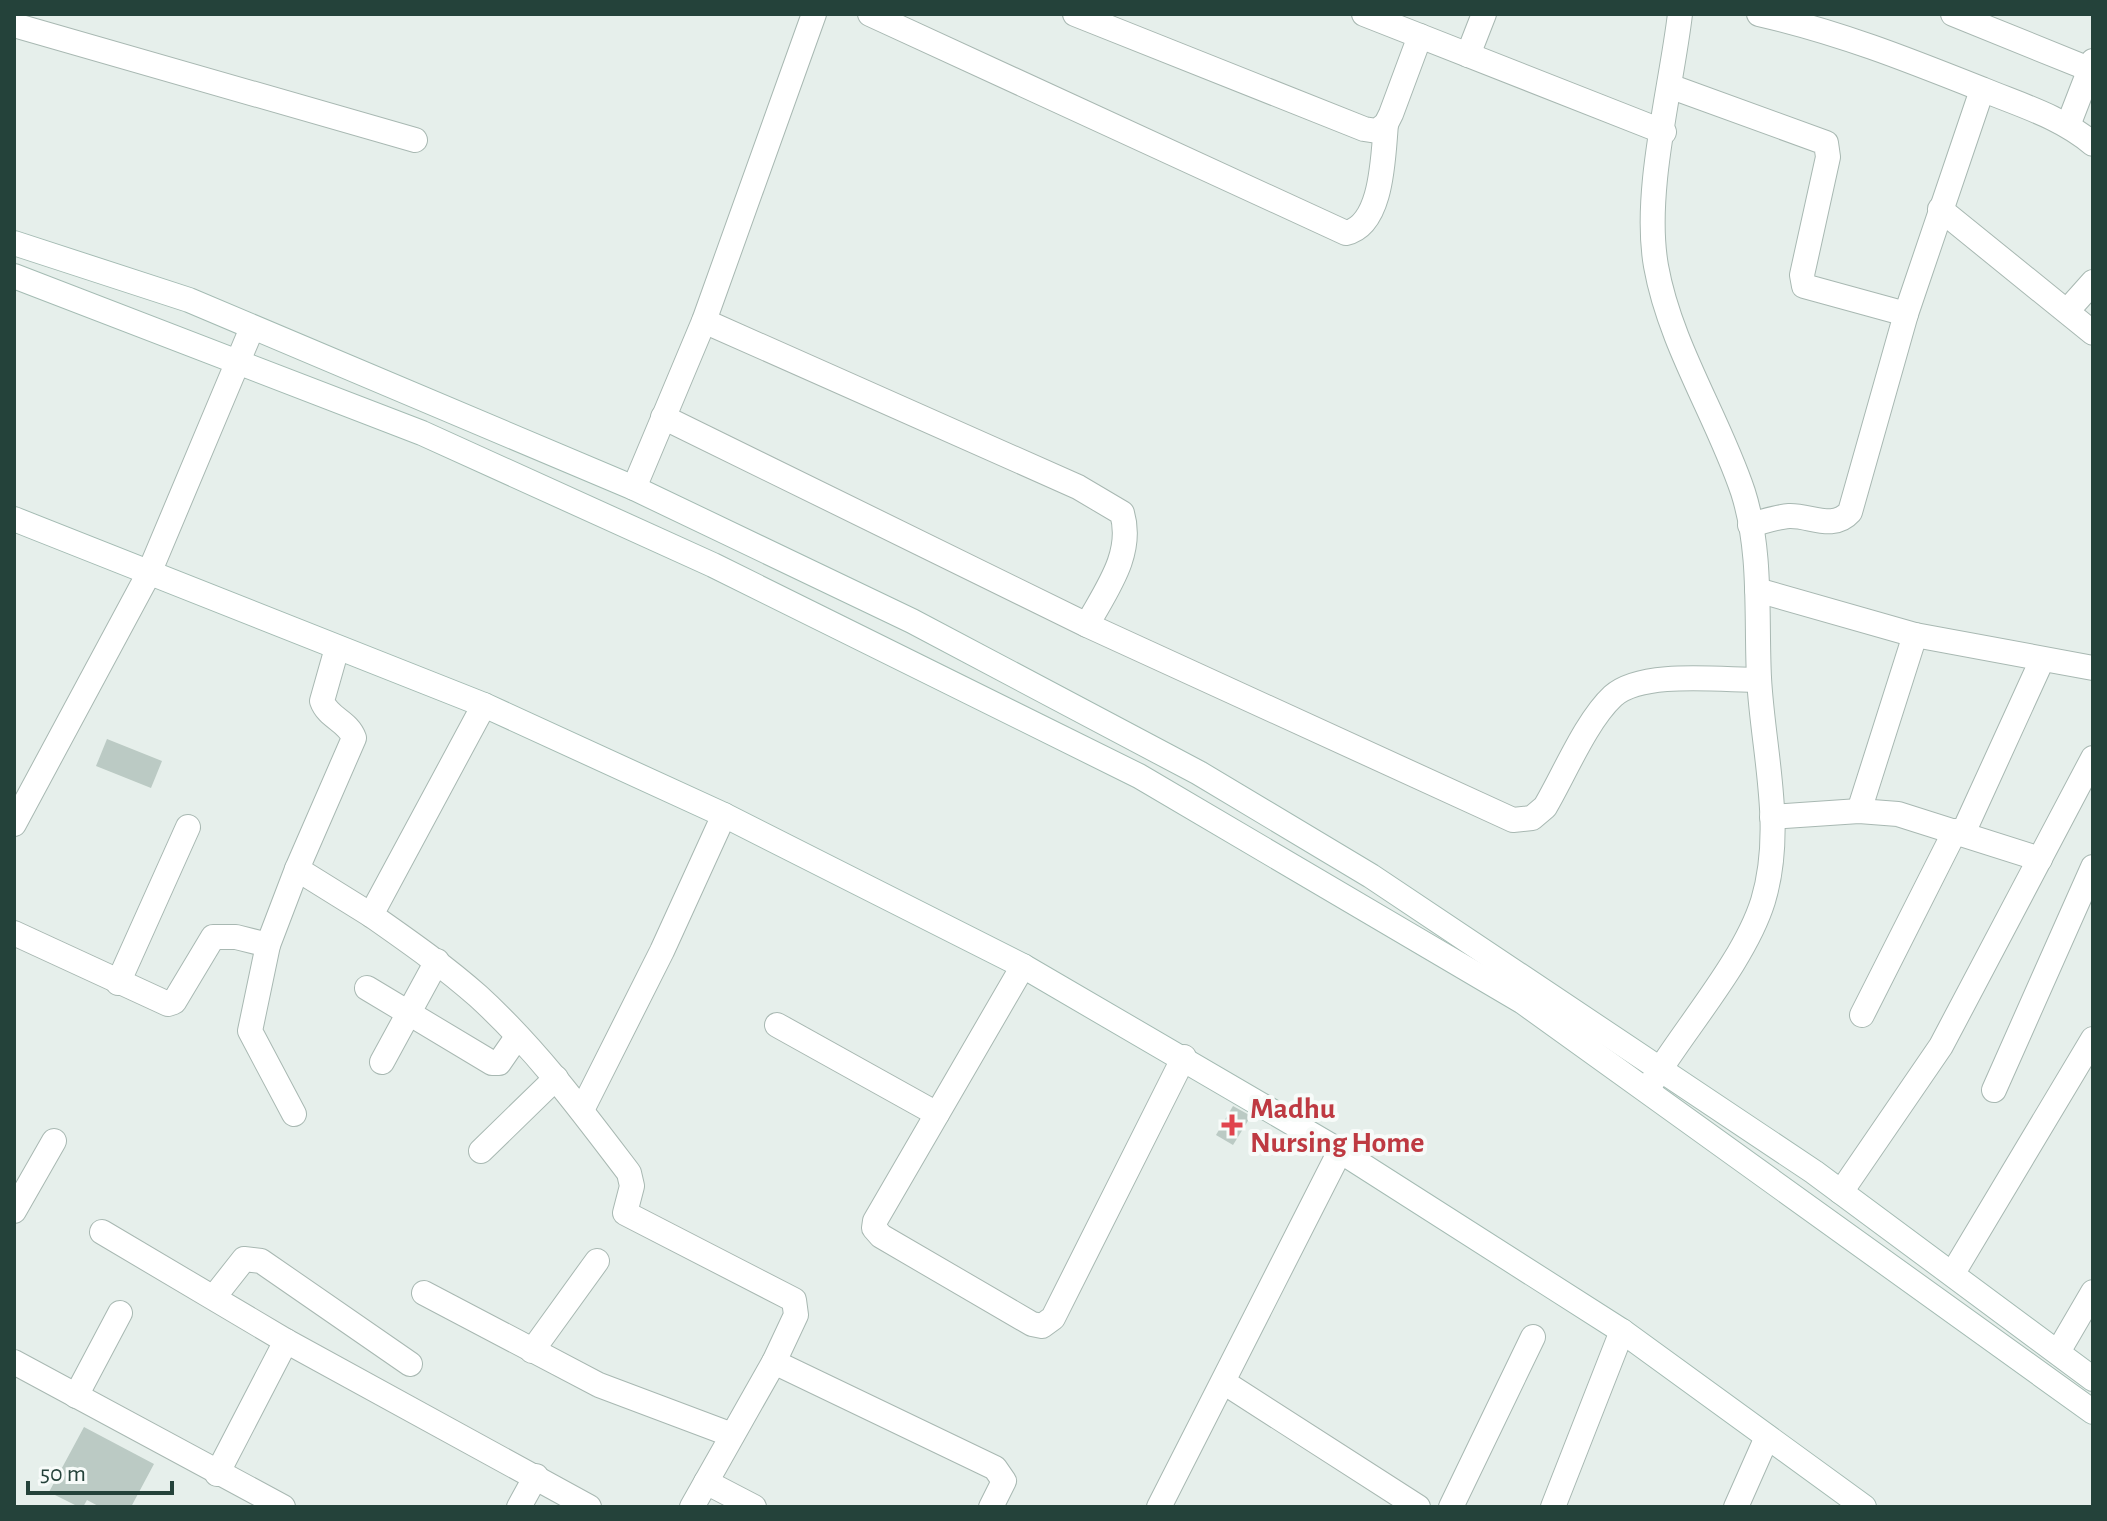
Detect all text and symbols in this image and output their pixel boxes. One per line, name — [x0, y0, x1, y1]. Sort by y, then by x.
place label: Madhu Nursing Home — [1250, 1094, 1425, 1158]
marker: Madhu Nursing Home — [1221, 1114, 1243, 1136]
scale bar — [28, 1445, 172, 1495]
text: 50 m — [40, 1462, 86, 1486]

